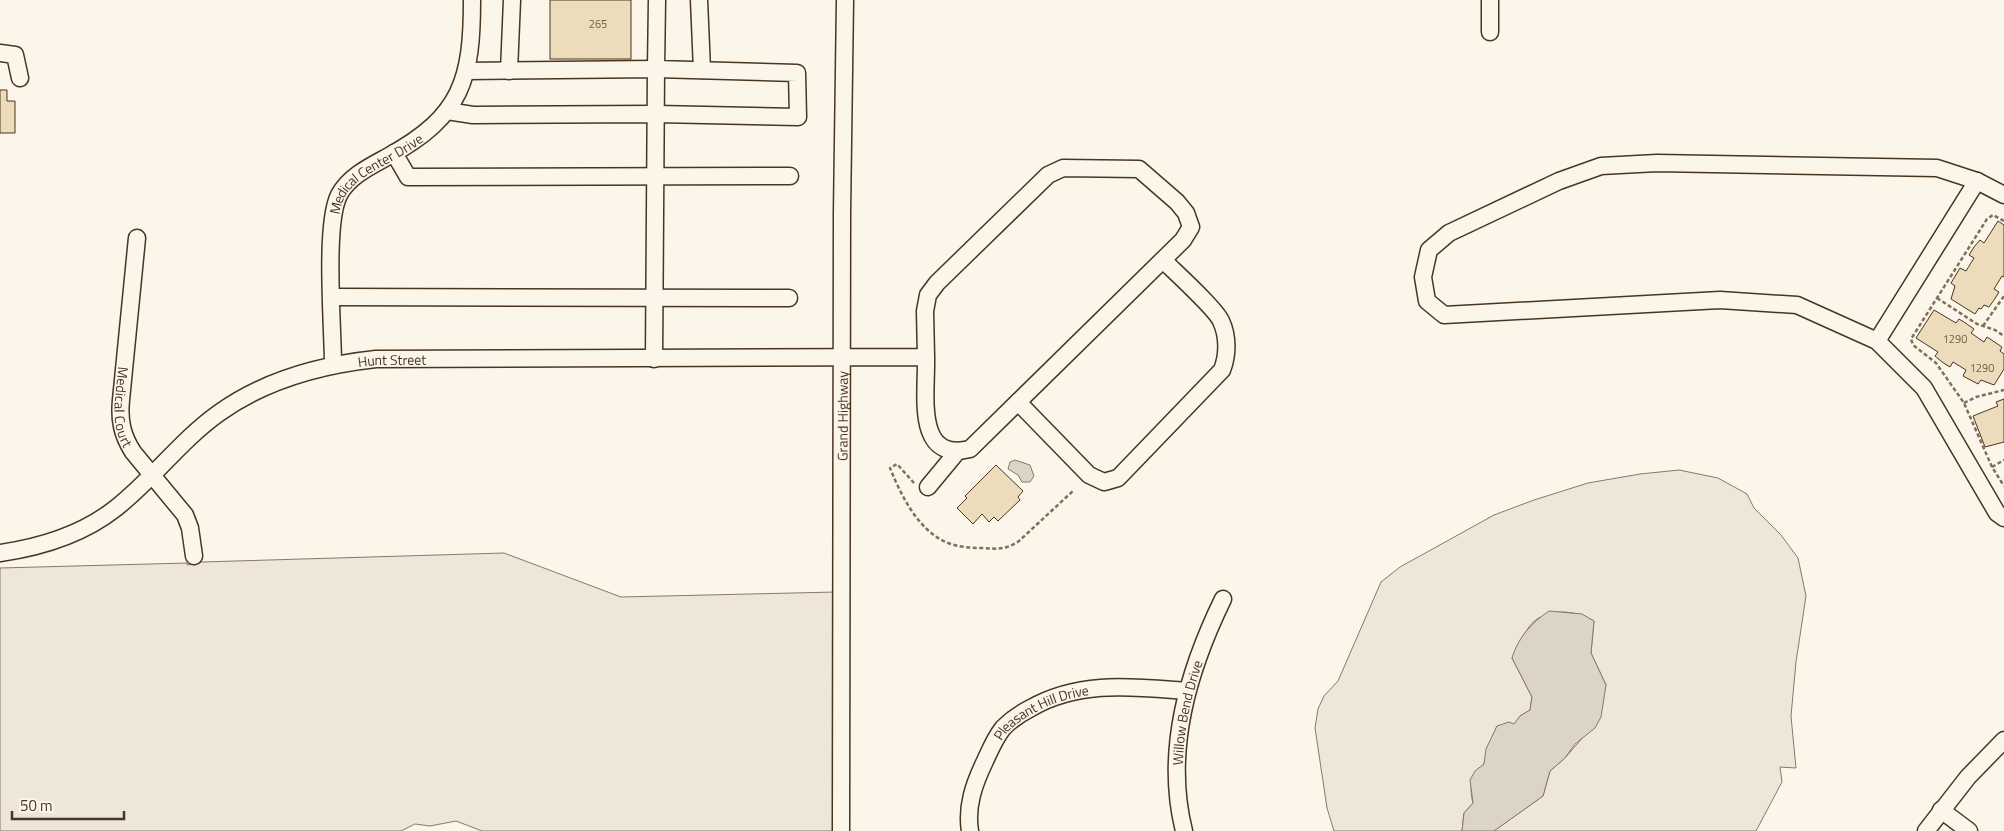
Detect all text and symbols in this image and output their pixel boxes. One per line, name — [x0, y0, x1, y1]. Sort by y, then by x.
house number: 265 — [589, 16, 607, 32]
street label: Medical Center Drive — [323, 127, 427, 216]
house number: 1290 — [1943, 331, 1967, 347]
street label: Hunt Street — [356, 348, 426, 372]
house number: 1290 — [1970, 360, 1994, 376]
street label: Medical Court — [110, 366, 139, 451]
street label: Grand Highway — [831, 371, 852, 461]
street label: Willow Bend Drive — [1166, 657, 1207, 766]
street label: Pleasant Hill Drive — [987, 679, 1090, 744]
scale bar — [12, 788, 125, 820]
text: 50 m — [20, 794, 53, 817]

